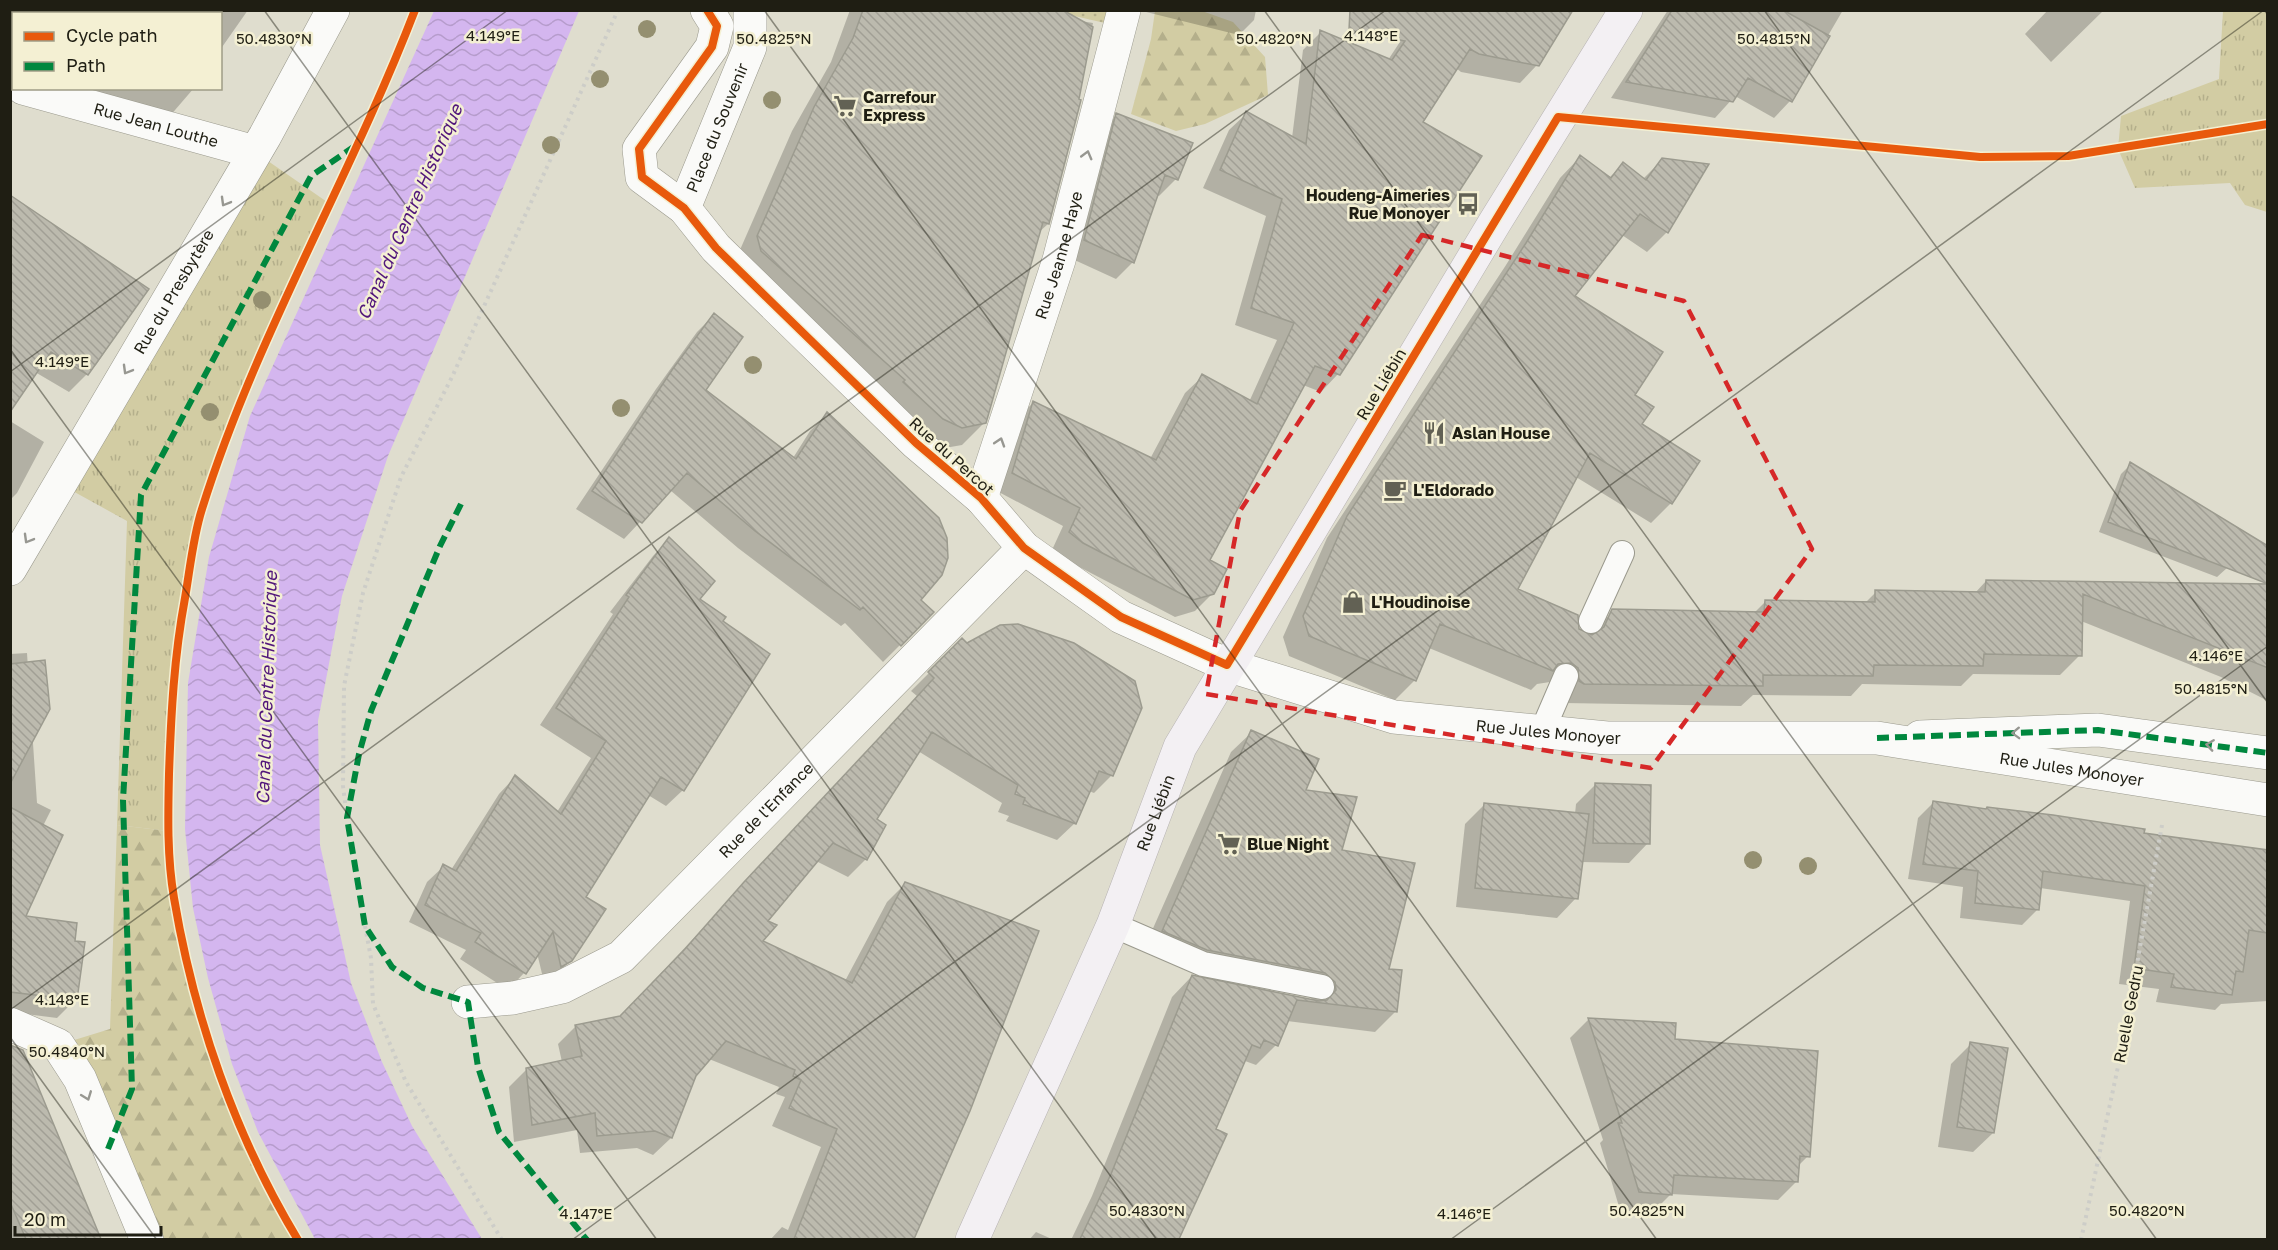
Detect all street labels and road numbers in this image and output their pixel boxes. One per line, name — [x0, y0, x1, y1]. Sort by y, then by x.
street label: Place du Souvenir — [682, 60, 752, 195]
street label: Rue Jean Louthe — [91, 98, 221, 151]
street label: Rue Jeanne Haye — [1030, 189, 1087, 322]
street label: Rue du Presbytère — [129, 226, 218, 358]
street label: Rue Liébin — [1352, 344, 1410, 424]
street label: Rue du Percot — [905, 413, 999, 499]
street label: Rue Jules Monoyer — [1475, 715, 1621, 748]
street label: Rue Jules Monoyer — [1998, 748, 2145, 790]
street label: Rue de l'Enfance — [714, 758, 817, 862]
street label: Rue Liébin — [1132, 772, 1179, 854]
street label: Ruelle Gedru — [2109, 963, 2147, 1065]

